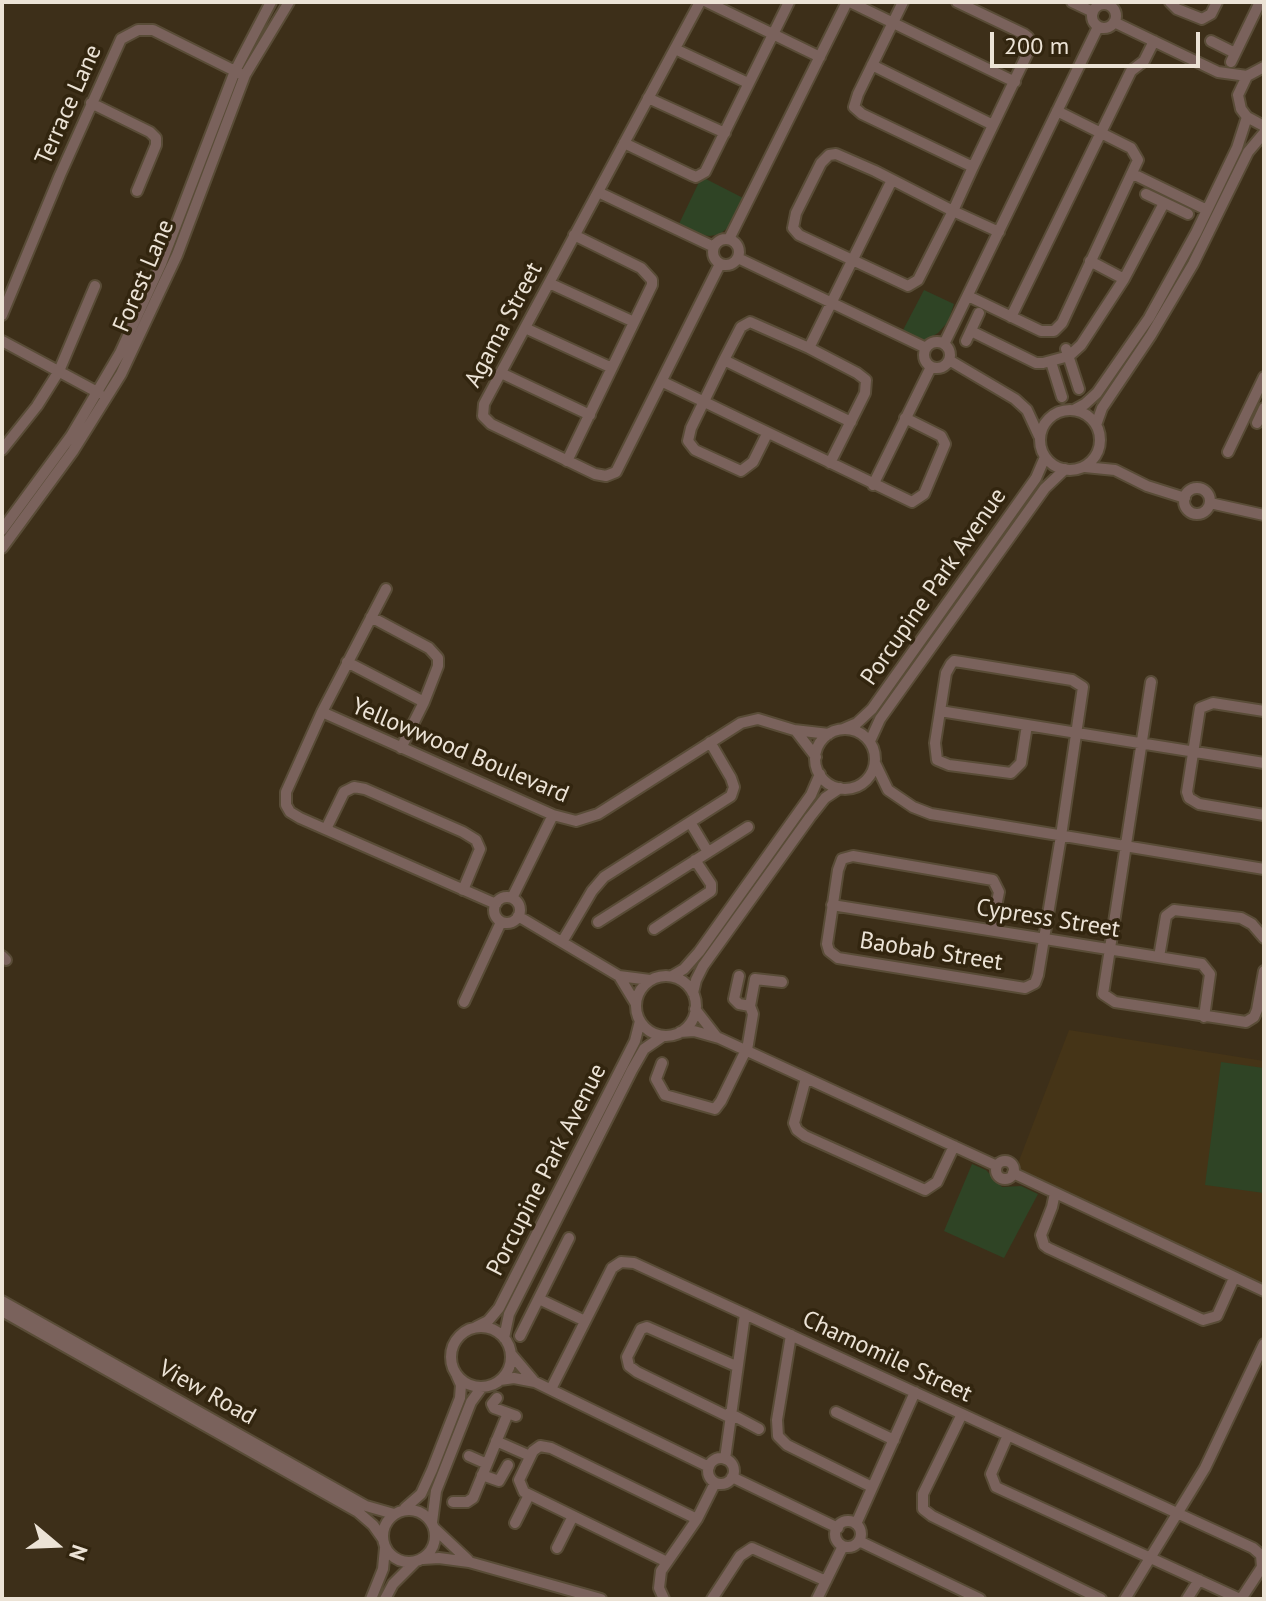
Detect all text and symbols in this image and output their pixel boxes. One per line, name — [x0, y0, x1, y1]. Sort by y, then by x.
scale bar — [994, 16, 1204, 66]
text: 200 m — [1004, 30, 1069, 61]
street label: Terrace Lane — [30, 40, 108, 170]
street label: Forest Lane — [107, 215, 181, 337]
street label: Agama Street — [459, 257, 549, 393]
street label: Porcupine Park Avenue — [855, 483, 1013, 691]
street label: Yellowwood Boulevard — [347, 692, 573, 810]
street label: Cypress Street — [974, 893, 1122, 945]
street label: Baobab Street — [857, 926, 1005, 978]
street label: Porcupine Park Avenue — [481, 1059, 613, 1281]
street label: Chamomile Street — [798, 1305, 976, 1409]
street label: View Road — [153, 1355, 261, 1431]
north arrow — [16, 1505, 96, 1585]
text: N — [63, 1541, 94, 1564]

